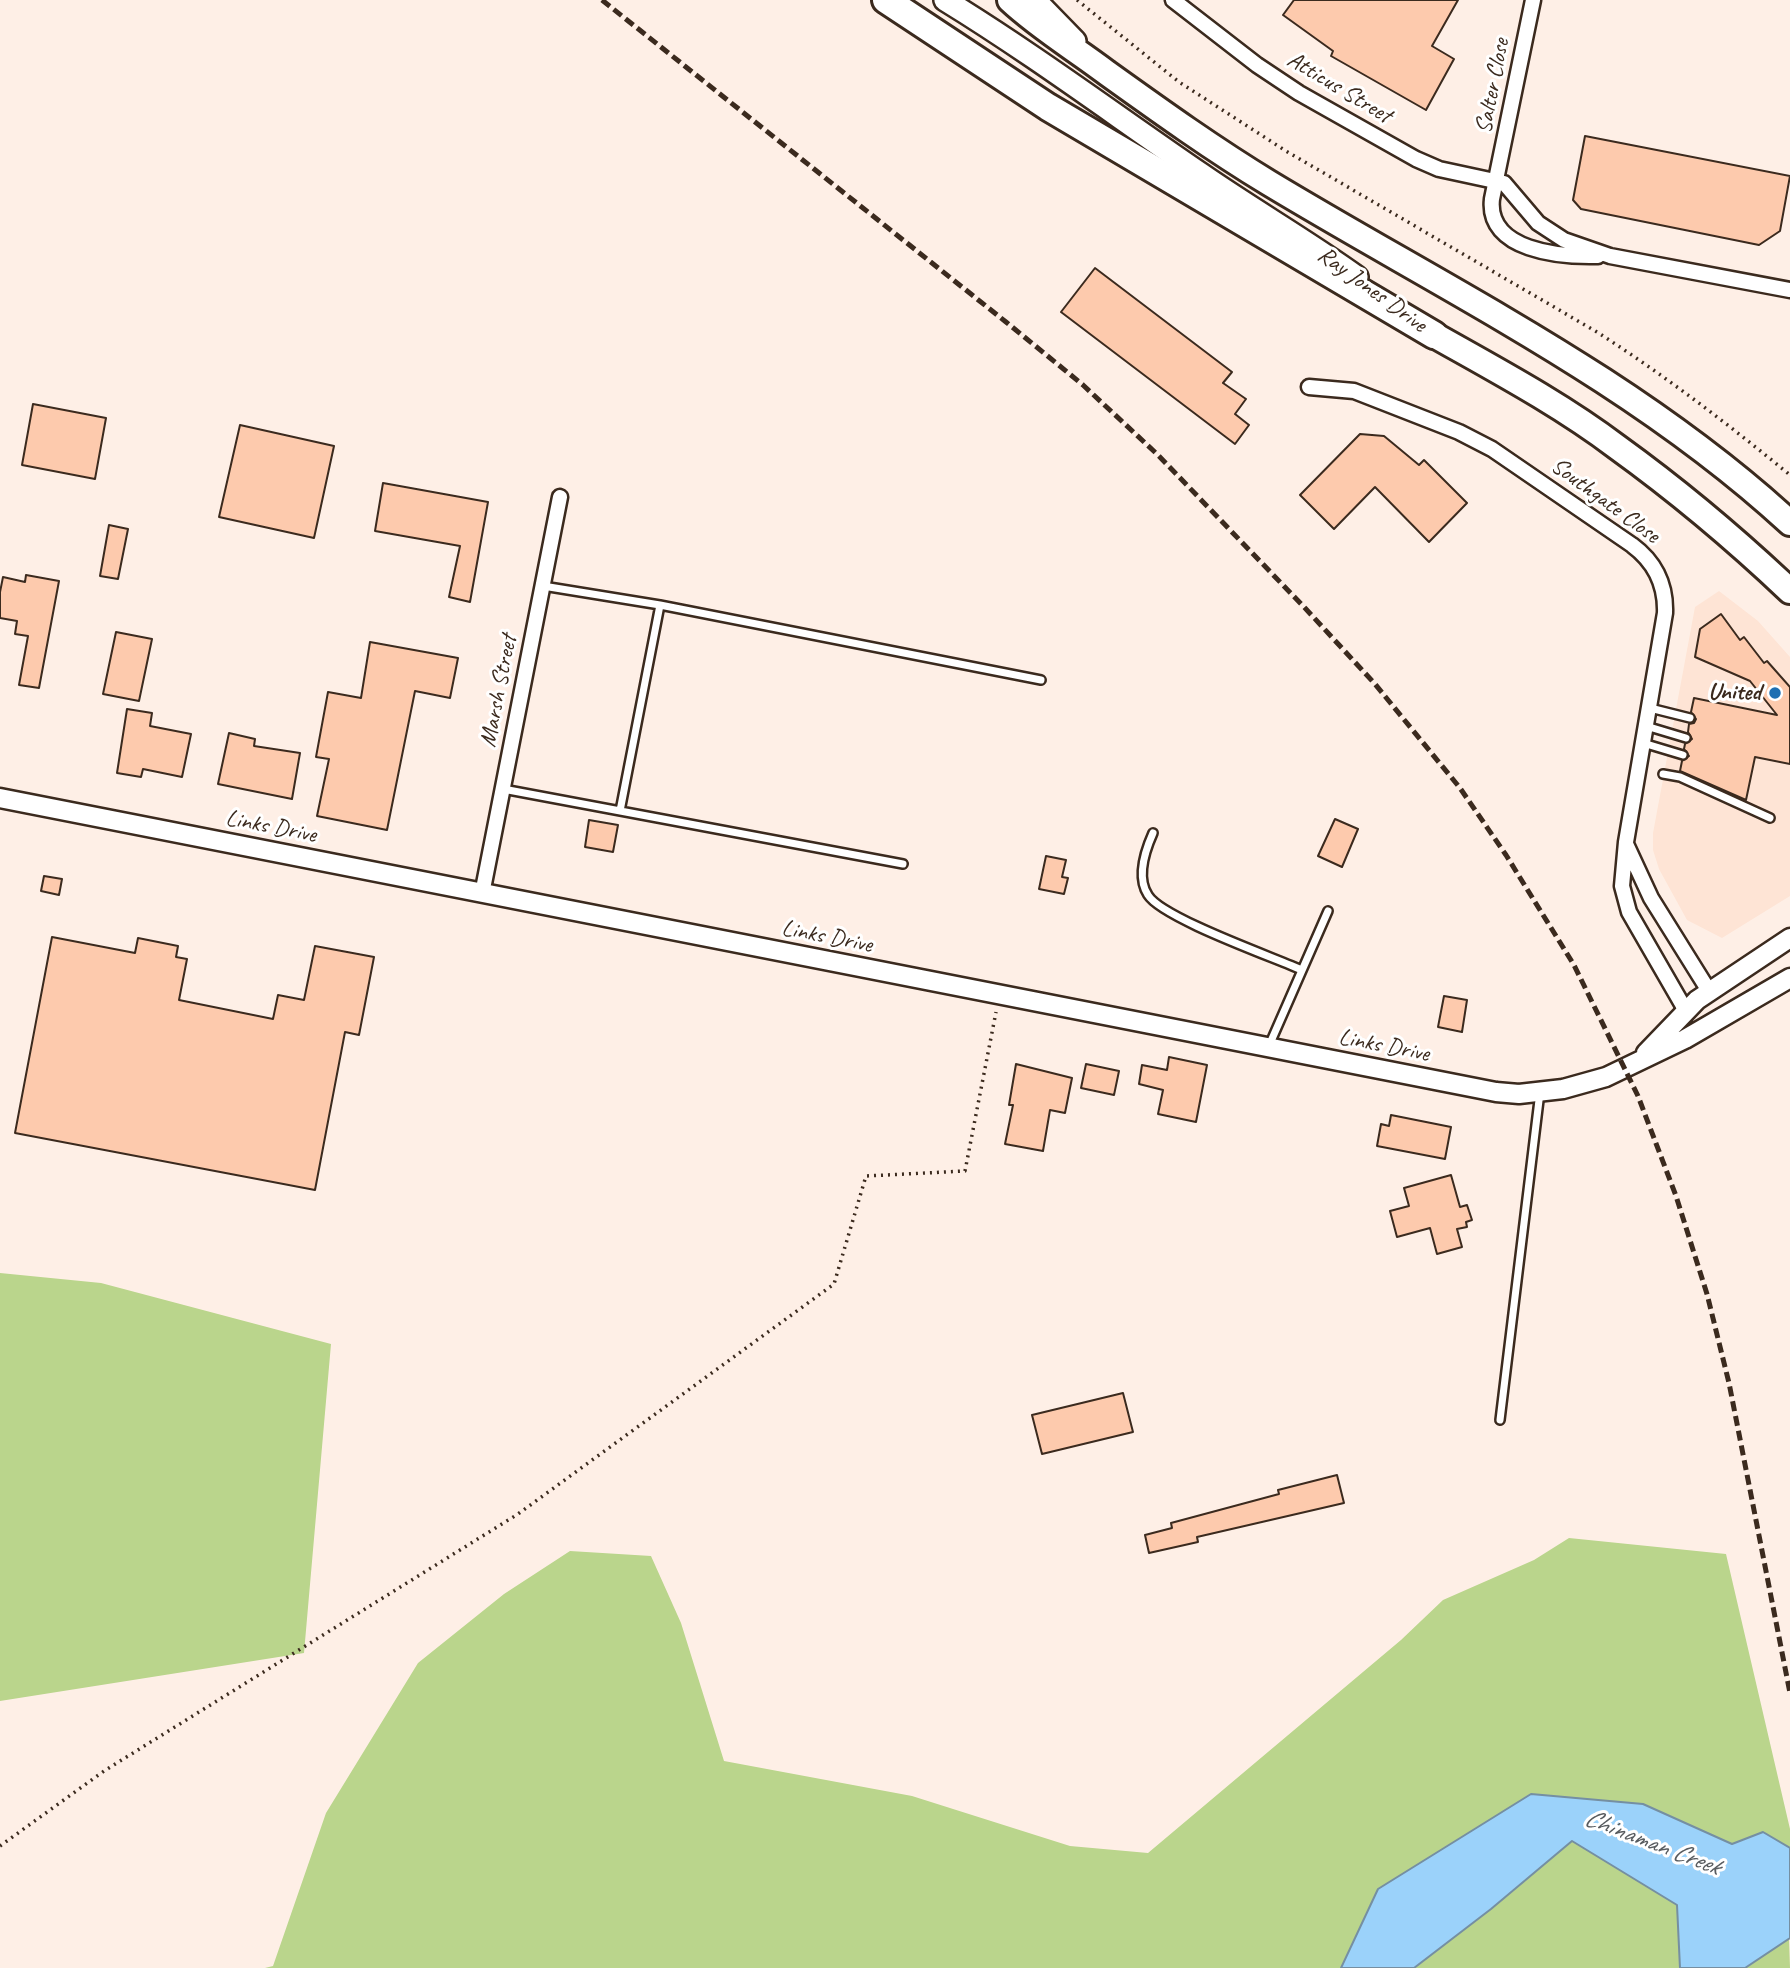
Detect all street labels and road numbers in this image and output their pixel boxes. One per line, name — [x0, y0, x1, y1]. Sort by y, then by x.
street label: Salter Close — [1470, 36, 1516, 136]
street label: Atticus Street — [1282, 46, 1396, 130]
street label: Ray Jones Drive — [1312, 241, 1432, 339]
street label: Southgate Close — [1545, 452, 1665, 550]
street label: Marsh Street — [474, 633, 524, 749]
street label: Links Drive — [223, 804, 319, 850]
street label: Links Drive — [779, 914, 875, 960]
street label: Links Drive — [1336, 1023, 1432, 1069]

